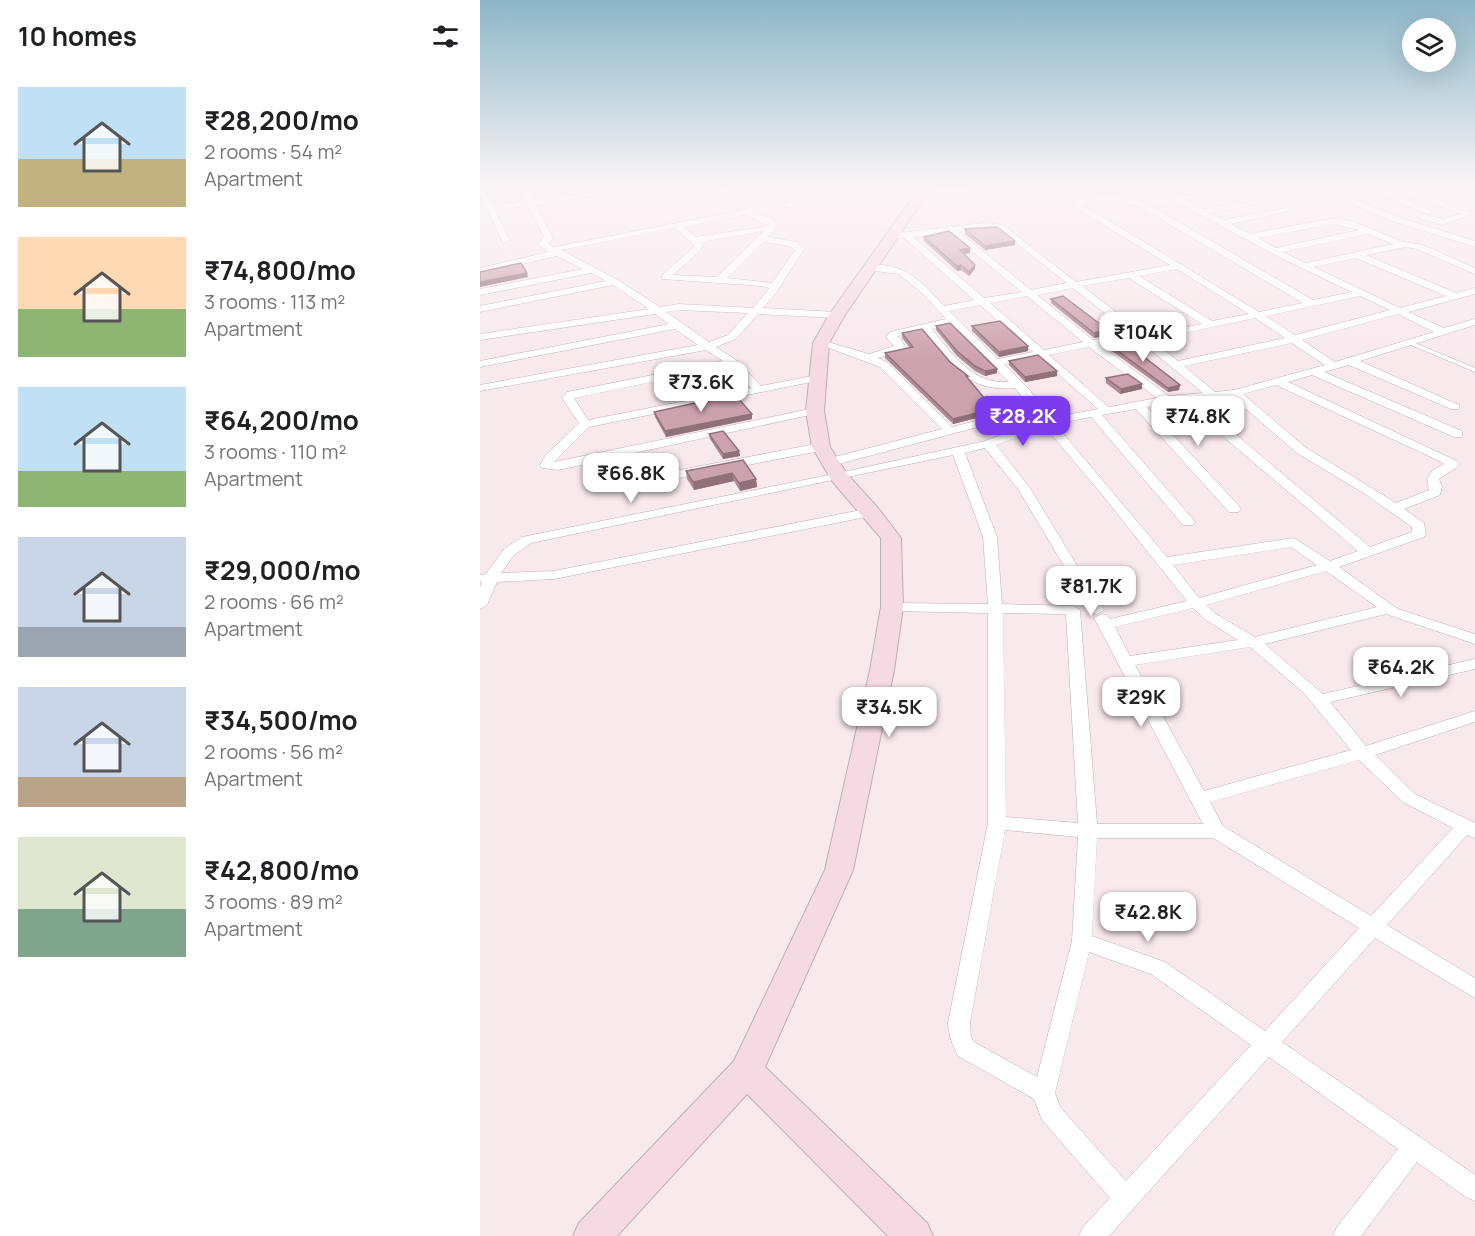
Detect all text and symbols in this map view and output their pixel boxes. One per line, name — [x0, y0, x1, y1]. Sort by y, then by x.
text: 10 homes — [18, 18, 137, 54]
map controls — [1402, 18, 1456, 72]
button: layers — [1402, 18, 1456, 72]
icon: filters — [429, 20, 462, 53]
text: ₹28,200/mo — [204, 102, 359, 138]
icon: home — [66, 111, 138, 183]
text: 2 rooms · 54 m² — [204, 138, 342, 165]
text: Apartment — [204, 165, 303, 192]
text: ₹74,800/mo — [204, 252, 356, 288]
icon: home — [66, 261, 138, 333]
text: 3 rooms · 113 m² — [204, 288, 345, 315]
pin: ₹104K — [1101, 312, 1185, 363]
text: Apartment — [204, 315, 303, 342]
text: ₹104K — [1113, 318, 1173, 345]
pin: ₹73.6K — [652, 362, 750, 413]
text: ₹73.6K — [668, 368, 734, 395]
pin: ₹28.2K — [974, 396, 1072, 447]
pin: ₹74.8K — [1149, 396, 1247, 447]
text: ₹64,200/mo — [204, 402, 359, 438]
text: ₹28.2K — [989, 402, 1057, 429]
text: ₹74.8K — [1165, 402, 1231, 429]
icon: home — [66, 411, 138, 483]
text: 3 rooms · 110 m² — [204, 438, 346, 465]
pin: ₹66.8K — [582, 453, 680, 504]
text: ₹66.8K — [597, 459, 665, 486]
text: Apartment — [204, 465, 303, 492]
text: ₹29,000/mo — [204, 552, 361, 588]
icon: home — [66, 561, 138, 633]
pin: ₹81.7K — [1042, 566, 1140, 617]
text: ₹81.7K — [1060, 572, 1122, 599]
text: 2 rooms · 66 m² — [204, 588, 344, 615]
text: Apartment — [204, 615, 303, 642]
pin: ₹64.2K — [1352, 647, 1450, 698]
text: ₹64.2K — [1367, 653, 1435, 680]
pin: ₹29K — [1105, 677, 1177, 728]
text: ₹29K — [1116, 683, 1166, 710]
pin: ₹34.5K — [840, 687, 938, 738]
text: ₹34.5K — [856, 693, 922, 720]
text: ₹34,500/mo — [204, 702, 358, 738]
icon: home — [66, 711, 138, 783]
text: 2 rooms · 56 m² — [204, 738, 343, 765]
text: Apartment — [204, 765, 303, 792]
text: ₹42,800/mo — [204, 852, 359, 888]
icon: home — [66, 861, 138, 933]
text: 3 rooms · 89 m² — [204, 888, 343, 915]
pin: ₹42.8K — [1099, 892, 1197, 943]
text: ₹42.8K — [1114, 898, 1182, 925]
text: Apartment — [204, 915, 303, 942]

